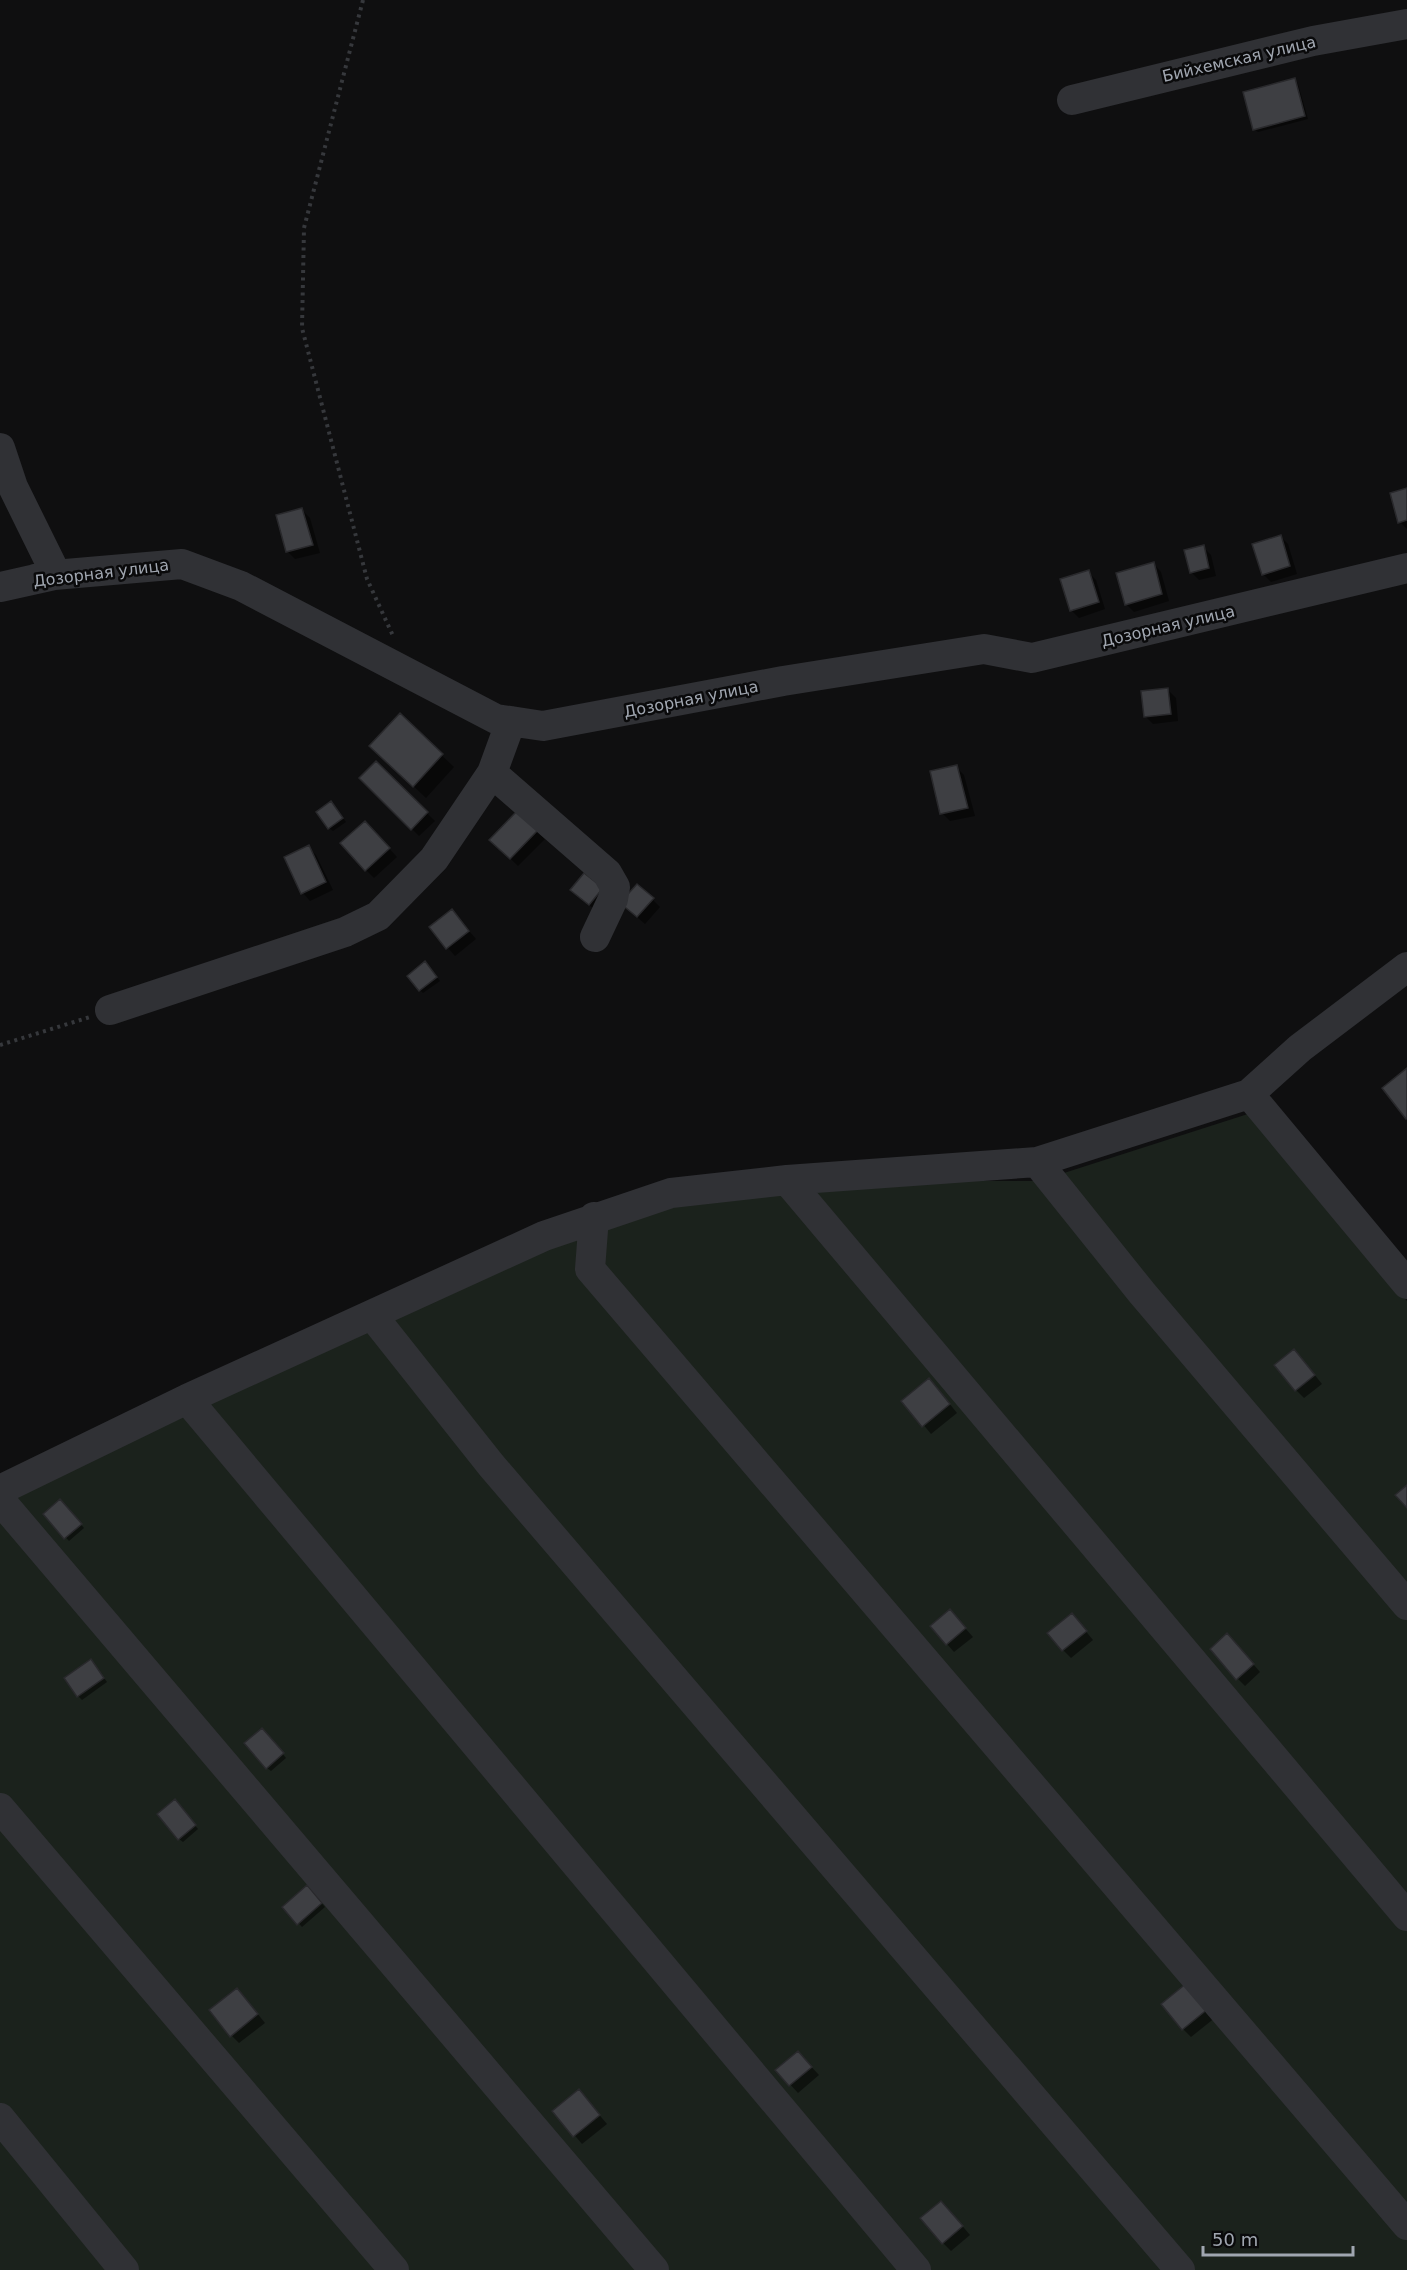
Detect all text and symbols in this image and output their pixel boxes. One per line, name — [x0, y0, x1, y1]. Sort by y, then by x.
street label: Бийхемская улица — [1160, 32, 1318, 86]
street label: Дозорная улица — [32, 555, 170, 591]
street label: Дозорная улица — [1099, 601, 1237, 651]
street label: Дозорная улица — [622, 677, 760, 721]
scale bar — [1203, 2219, 1353, 2257]
text: 50 m — [1212, 2229, 1258, 2250]

